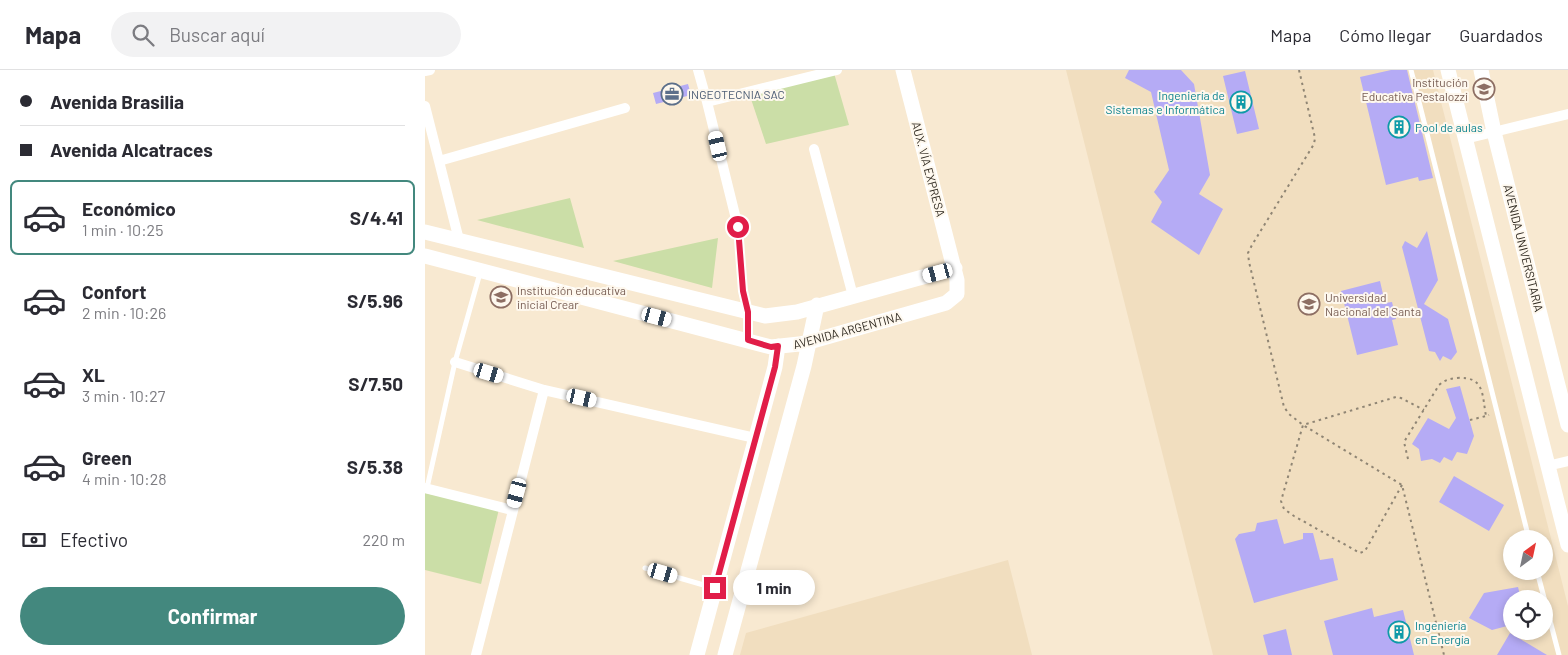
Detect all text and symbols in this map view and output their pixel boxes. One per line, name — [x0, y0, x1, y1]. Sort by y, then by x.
search box — [111, 12, 461, 57]
text: Mapa — [25, 20, 81, 49]
icon: search — [129, 21, 157, 49]
text: Buscar aquí — [169, 23, 265, 46]
text: Mapa — [1270, 24, 1311, 46]
text: Cómo llegar — [1339, 24, 1431, 46]
text: Guardados — [1459, 24, 1543, 46]
place label: Institución Educativa Pestalozzi — [1361, 75, 1468, 103]
school or university icon: Institución Educativa Pestalozzi — [1472, 77, 1496, 101]
office icon: INGEOTECNIA SAC — [660, 82, 684, 106]
place label: INGEOTECNIA SAC — [688, 87, 785, 101]
place label: Ingeniería de Sistemas e Informática — [1106, 88, 1225, 116]
text: Avenida Brasilia — [50, 90, 184, 113]
building icon: Ingeniería de Sistemas e Informática — [1229, 90, 1253, 114]
building icon: Pool de aulas — [1387, 115, 1411, 139]
street label: AUX. VÍA EXPRESA — [910, 120, 948, 218]
place label: Pool de aulas — [1415, 120, 1483, 134]
car — [707, 130, 728, 162]
text: Avenida Alcatraces — [50, 138, 213, 161]
street label: AVENIDA UNIVERSITARIA — [1501, 183, 1547, 313]
icon: car — [22, 195, 67, 240]
text: Económico — [82, 197, 176, 220]
text: S/4.41 — [350, 206, 403, 229]
route start — [727, 216, 749, 238]
text: 1 min · 10:25 — [82, 220, 163, 239]
car — [921, 262, 954, 284]
icon: car — [22, 278, 67, 323]
text: Confort — [82, 280, 146, 303]
place label: Institución educativa inicial Crear — [517, 283, 626, 311]
school or university icon: Institución educativa inicial Crear — [489, 285, 513, 309]
text: S/5.96 — [347, 289, 403, 312]
place label: Universidad Nacional del Santa — [1325, 290, 1421, 318]
school or university icon: Universidad Nacional del Santa — [1297, 292, 1321, 316]
text: 2 min · 10:26 — [82, 303, 166, 322]
car — [640, 306, 673, 328]
street label: AVENIDA ARGENTINA — [791, 309, 903, 351]
icon: car — [22, 361, 67, 406]
car — [472, 361, 505, 385]
text: XL — [82, 363, 105, 386]
text: S/7.50 — [348, 372, 403, 395]
text: 3 min · 10:27 — [82, 386, 165, 405]
car — [565, 387, 598, 409]
icon: car — [22, 444, 67, 489]
text: Green — [82, 446, 132, 469]
text: S/5.38 — [347, 455, 403, 478]
text: 4 min · 10:28 — [82, 469, 167, 488]
car — [505, 477, 528, 509]
icon: cash — [20, 526, 48, 554]
text: Efectivo — [60, 528, 128, 551]
text: 220 m — [362, 530, 405, 549]
north arrow — [1503, 530, 1553, 580]
map controls — [1503, 530, 1553, 640]
car — [646, 562, 679, 584]
callout: 1 min — [733, 570, 815, 606]
route end — [704, 577, 726, 599]
text: 1 min — [756, 578, 792, 597]
button: Confirmar — [20, 587, 405, 645]
button: locate — [1503, 590, 1553, 640]
place label: Ingeniería en Energía — [1415, 618, 1470, 646]
building icon: Ingeniería en Energía — [1387, 620, 1411, 644]

